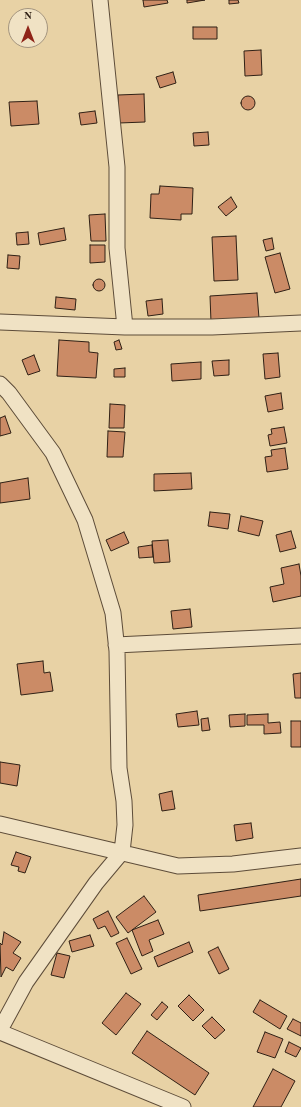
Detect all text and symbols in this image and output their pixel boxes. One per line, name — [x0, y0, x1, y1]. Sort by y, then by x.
north arrow — [8, 8, 48, 48]
text: N — [24, 11, 32, 22]

